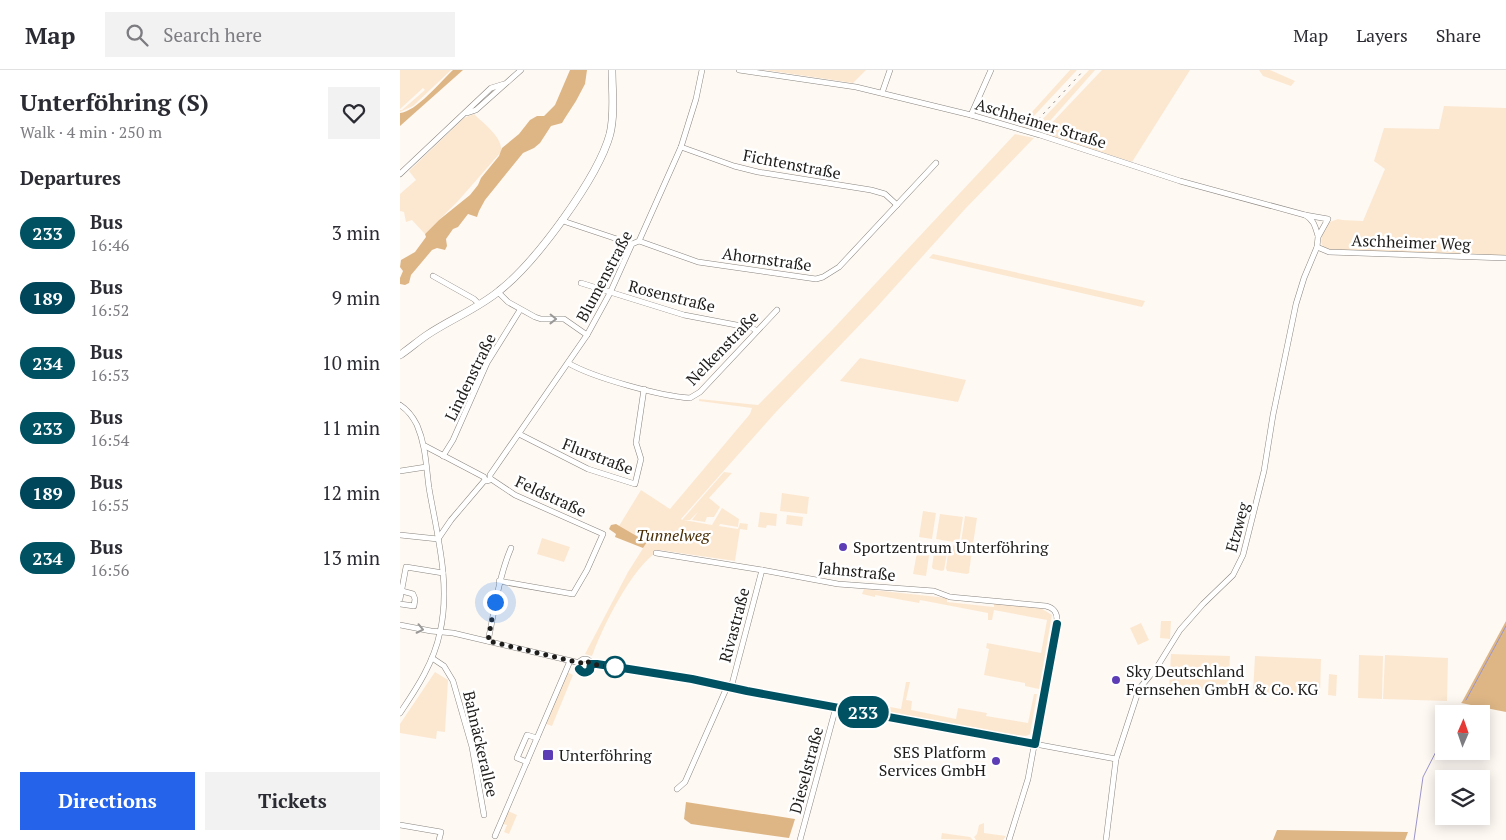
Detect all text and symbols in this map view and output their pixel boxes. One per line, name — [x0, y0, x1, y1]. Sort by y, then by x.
search box — [105, 12, 455, 57]
text: Map — [25, 19, 75, 51]
icon: search — [123, 21, 151, 49]
text: Search here — [163, 22, 262, 47]
text: Map — [1293, 23, 1328, 47]
text: Layers — [1356, 23, 1408, 47]
text: Share — [1436, 23, 1481, 47]
text: Unterföhring (S) — [20, 86, 209, 118]
button: heart — [328, 87, 380, 139]
street label: Aschheimer Straße — [973, 93, 1109, 153]
text: Walk · 4 min · 250 m — [20, 121, 162, 143]
street label: Fichtenstraße — [741, 144, 843, 184]
text: Departures — [20, 165, 121, 190]
text: Bus — [90, 209, 123, 234]
text: 3 min — [332, 220, 380, 245]
text: 233 — [32, 221, 63, 245]
street label: Blumenstraße — [571, 226, 637, 326]
street label: Aschheimer Weg — [1351, 229, 1472, 255]
text: 16:46 — [90, 234, 129, 256]
street label: Ahornstraße — [721, 242, 813, 276]
text: Bus — [90, 274, 123, 299]
street label: Rosenstraße — [626, 275, 718, 317]
text: 9 min — [332, 285, 380, 310]
text: 189 — [32, 286, 63, 310]
text: 16:52 — [90, 299, 129, 321]
street label: Nelkenstraße — [681, 306, 763, 390]
one-way arrow — [549, 314, 557, 324]
street label: Lindenstraße — [439, 330, 501, 424]
text: Bus — [90, 339, 123, 364]
text: 10 min — [322, 350, 380, 375]
text: 234 — [32, 351, 63, 375]
text: 16:53 — [90, 364, 129, 386]
text: Bus — [90, 404, 123, 429]
text: 11 min — [322, 415, 380, 440]
text: 233 — [32, 416, 63, 440]
text: 16:54 — [90, 429, 129, 451]
street label: Flurstraße — [559, 432, 637, 480]
text: Bus — [90, 469, 123, 494]
street label: Feldstraße — [512, 470, 590, 522]
text: 12 min — [322, 480, 380, 505]
text: 189 — [32, 481, 63, 505]
text: 16:55 — [90, 494, 129, 516]
street label: Etzweg — [1220, 499, 1254, 554]
park label: Tunnelweg — [636, 524, 711, 546]
text: Bus — [90, 534, 123, 559]
place label: Sportzentrum Unterföhring — [853, 536, 1049, 558]
marker: Sportzentrum Unterföhring — [837, 541, 849, 553]
text: 13 min — [322, 545, 380, 570]
text: 234 — [32, 546, 63, 570]
street label: Jahnstraße — [817, 556, 897, 586]
text: 16:56 — [90, 559, 129, 581]
street label: Rivastraße — [713, 585, 755, 665]
your location — [483, 590, 508, 615]
one-way arrow — [416, 623, 424, 634]
unlabelled marker — [604, 656, 626, 678]
place label: Sky Deutschland Fernsehen GmbH & Co. KG — [1126, 660, 1318, 700]
marker: Sky Deutschland Fernsehen GmbH & Co. KG — [1110, 674, 1122, 686]
street label: Bahnäckerallee — [458, 689, 504, 799]
line badge: 233 — [834, 696, 892, 728]
text: 233 — [848, 700, 878, 724]
north arrow — [1435, 705, 1490, 760]
map controls — [1435, 705, 1490, 825]
street label: Dieselstraße — [784, 724, 828, 816]
place label: SES Platform Services GmbH — [879, 741, 986, 781]
place label: Unterföhring — [559, 744, 652, 766]
marker: Unterföhring — [541, 748, 555, 762]
marker: SES Platform Services GmbH — [990, 755, 1002, 767]
button: layers — [1435, 770, 1490, 825]
button: Directions — [20, 772, 195, 830]
button: Tickets — [205, 772, 380, 830]

